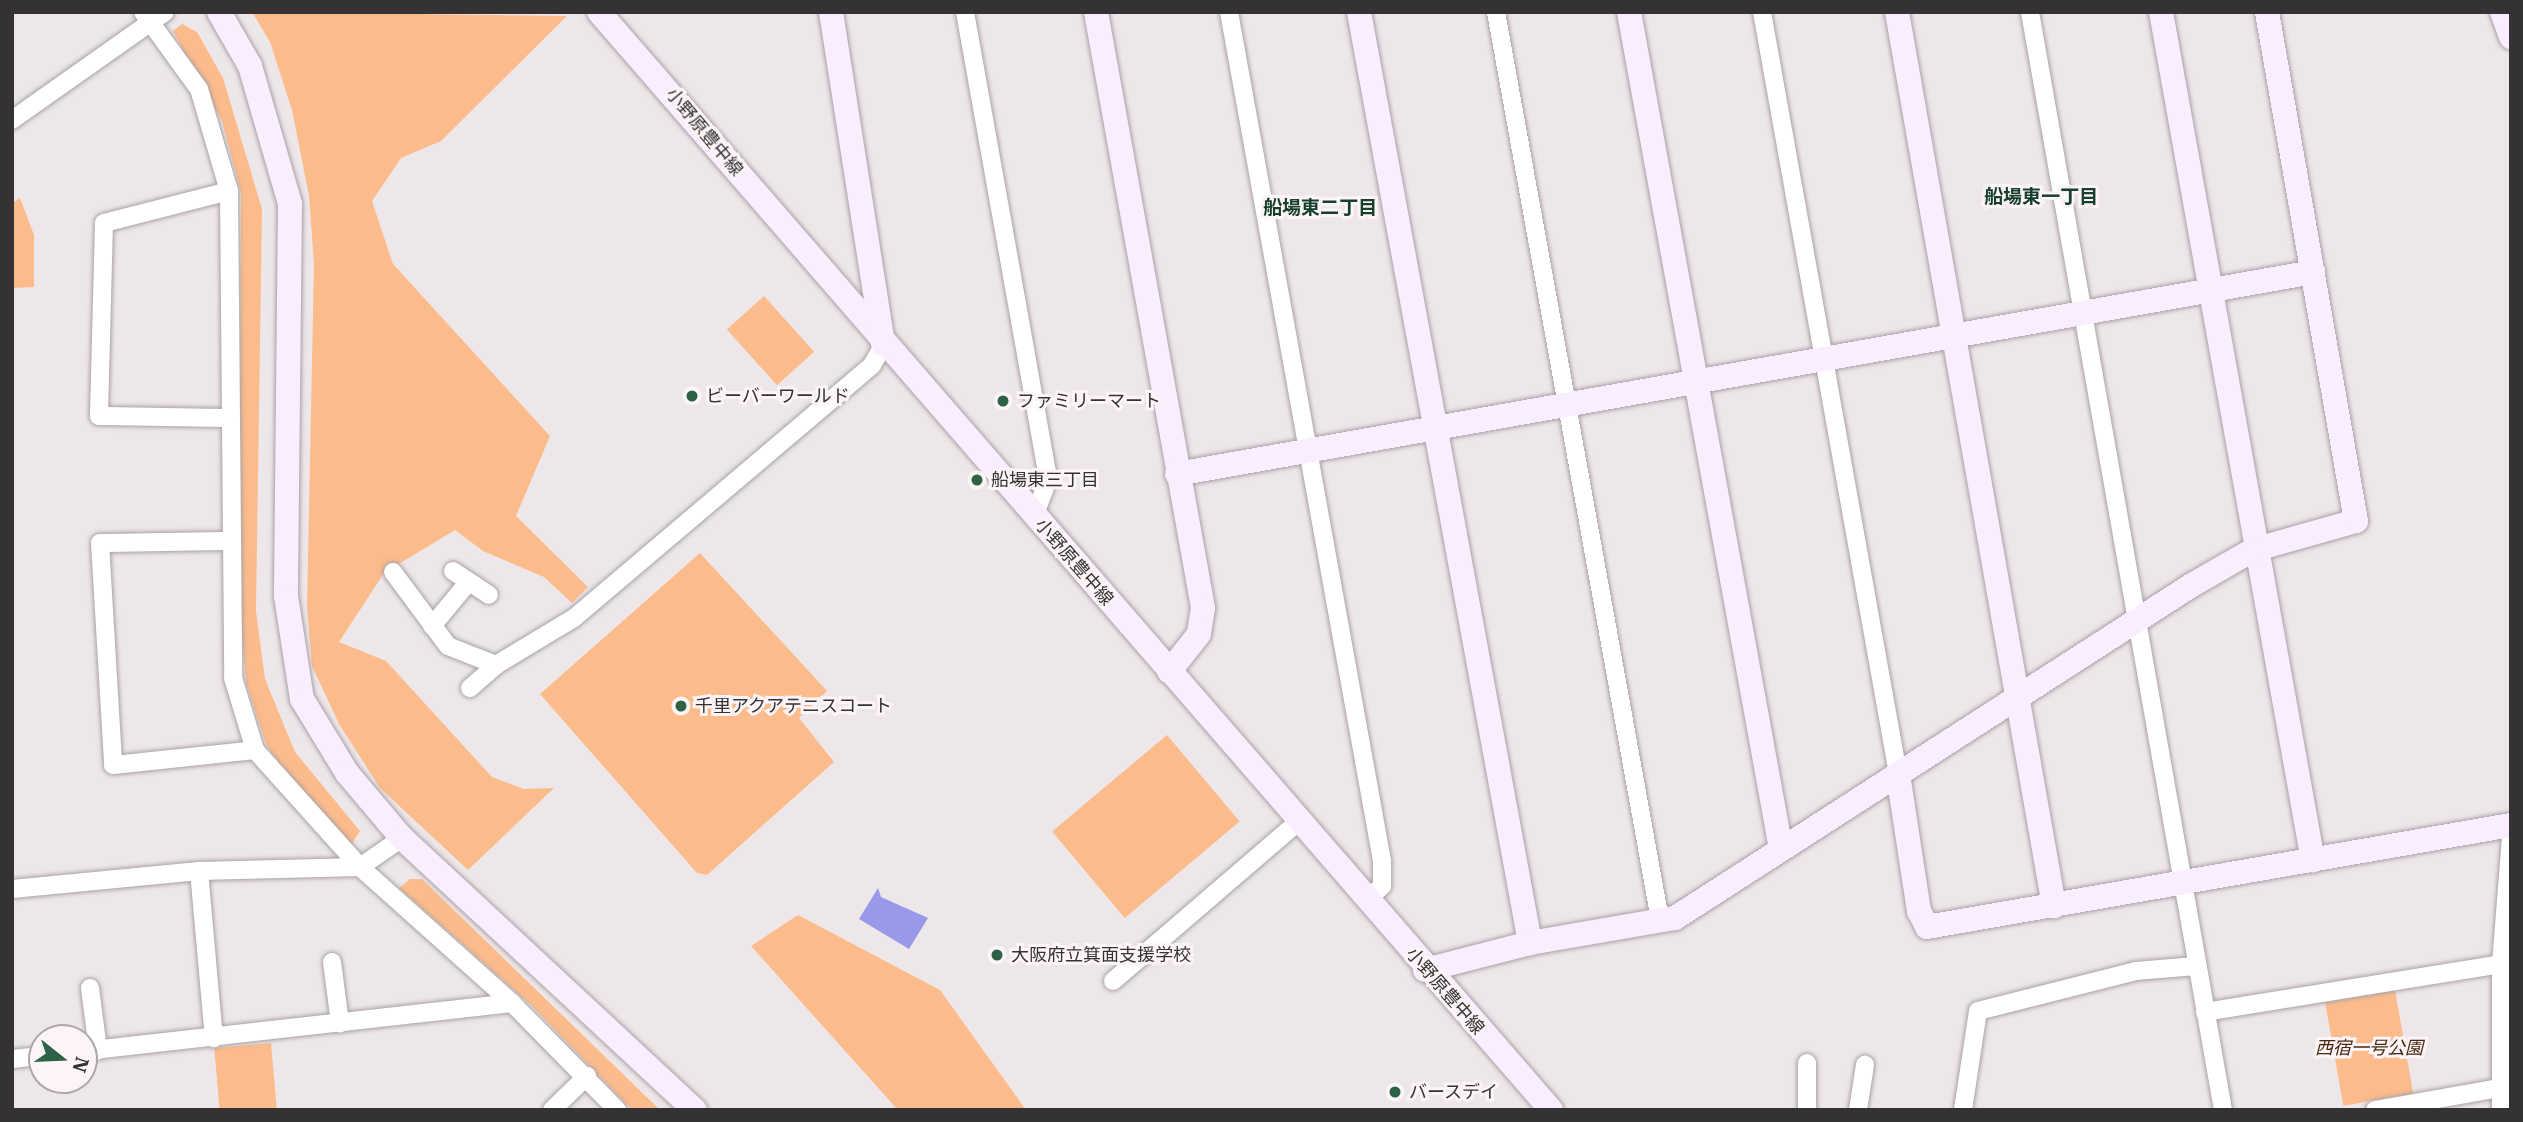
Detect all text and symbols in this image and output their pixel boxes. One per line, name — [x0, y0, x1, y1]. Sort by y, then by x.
street label: 小野原豊中線 — [661, 84, 747, 180]
district label: 船場東一丁目 — [1984, 186, 2098, 208]
district label: 船場東二丁目 — [1263, 197, 1377, 219]
place label: ビーバーワールド — [706, 385, 850, 407]
marker: ビーバーワールド — [684, 388, 700, 404]
place label: ファミリーマート — [1017, 390, 1161, 412]
marker: ファミリーマート — [995, 393, 1011, 409]
place label: 船場東三丁目 — [991, 469, 1099, 491]
marker: 船場東三丁目 — [969, 472, 985, 488]
street label: 小野原豊中線 — [1030, 514, 1118, 610]
place label: 千里アクアテニスコート — [695, 695, 893, 717]
marker: 千里アクアテニスコート — [673, 698, 689, 714]
street label: 小野原豊中線 — [1401, 943, 1489, 1039]
place label: 大阪府立箕面支援学校 — [1011, 944, 1191, 966]
marker: 大阪府立箕面支援学校 — [989, 947, 1005, 963]
north arrow — [28, 1024, 98, 1094]
park label: 西宿一号公園 — [2315, 1037, 2423, 1059]
text: N — [67, 1054, 95, 1076]
place label: バースデイ — [1409, 1081, 1499, 1103]
marker: バースデイ — [1387, 1084, 1403, 1100]

